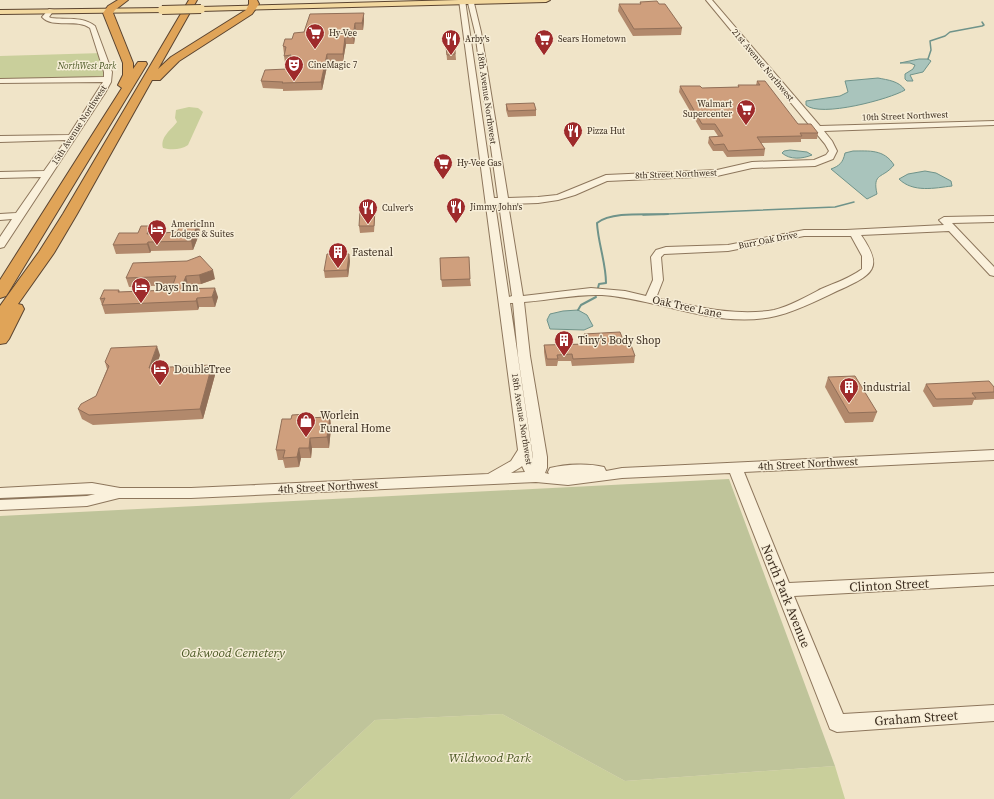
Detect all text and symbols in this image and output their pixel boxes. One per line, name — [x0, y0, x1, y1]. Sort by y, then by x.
supermarket icon: Hy-Vee — [304, 22, 326, 50]
street label: 21st Avenue Northwest — [729, 26, 797, 104]
place label: Hy-Vee — [329, 27, 357, 39]
restaurant icon: Arby's — [440, 28, 462, 56]
supermarket icon: Sears Hometown — [533, 28, 555, 56]
place label: Arby's — [465, 33, 490, 45]
place label: Sears Hometown — [558, 33, 627, 45]
street label: 18th Avenue Northwest — [475, 51, 499, 145]
theatre icon: CineMagic 7 — [283, 54, 305, 82]
place label: CineMagic 7 — [308, 59, 358, 71]
park label: NorthWest Park — [57, 60, 117, 72]
street label: 15th Avenue Northwest — [49, 83, 109, 167]
place label: Walmart Supercenter — [683, 98, 732, 120]
supermarket icon: Walmart Supercenter — [735, 98, 757, 126]
street label: 10th Street Northwest — [862, 108, 948, 124]
restaurant icon: Pizza Hut — [562, 120, 584, 148]
place label: Pizza Hut — [587, 125, 625, 137]
supermarket icon: Hy-Vee Gas — [432, 152, 454, 180]
place label: Hy-Vee Gas — [457, 157, 502, 169]
street label: 8th Street Northwest — [635, 167, 717, 181]
restaurant icon: Jimmy John's — [445, 196, 467, 224]
restaurant icon: Culver's — [357, 197, 379, 225]
place label: Jimmy John's — [469, 201, 522, 213]
place label: Culver's — [382, 202, 414, 214]
hotel icon: AmericInn Lodges & Suites — [146, 218, 168, 246]
place label: AmericInn Lodges & Suites — [171, 218, 234, 240]
street label: Burr Oak Drive — [737, 228, 799, 252]
building icon: Fastenal — [327, 241, 349, 269]
place label: Fastenal — [352, 245, 393, 260]
hotel icon: Days Inn — [130, 276, 152, 304]
place label: Days Inn — [155, 280, 199, 295]
street label: Oak Tree Lane — [651, 292, 724, 322]
building icon: Tiny's Body Shop — [553, 329, 575, 357]
place label: Tiny's Body Shop — [578, 333, 661, 348]
hotel icon: DoubleTree — [149, 358, 171, 386]
place label: DoubleTree — [174, 362, 231, 377]
street label: 18th Avenue Northwest — [509, 372, 535, 466]
building icon: industrial — [838, 376, 860, 404]
place label: industrial — [863, 380, 911, 395]
place label: Worlein Funeral Home — [320, 408, 391, 436]
shop icon: Worlein Funeral Home — [295, 410, 317, 438]
street label: 4th Street Northwest — [758, 454, 859, 474]
street label: 4th Street Northwest — [278, 477, 379, 497]
street label: North Park Avenue — [758, 542, 815, 650]
street label: Clinton Street — [849, 574, 930, 596]
park label: Oakwood Cemetery — [181, 644, 286, 661]
street label: Graham Street — [874, 707, 959, 729]
park label: Wildwood Park — [449, 749, 532, 766]

